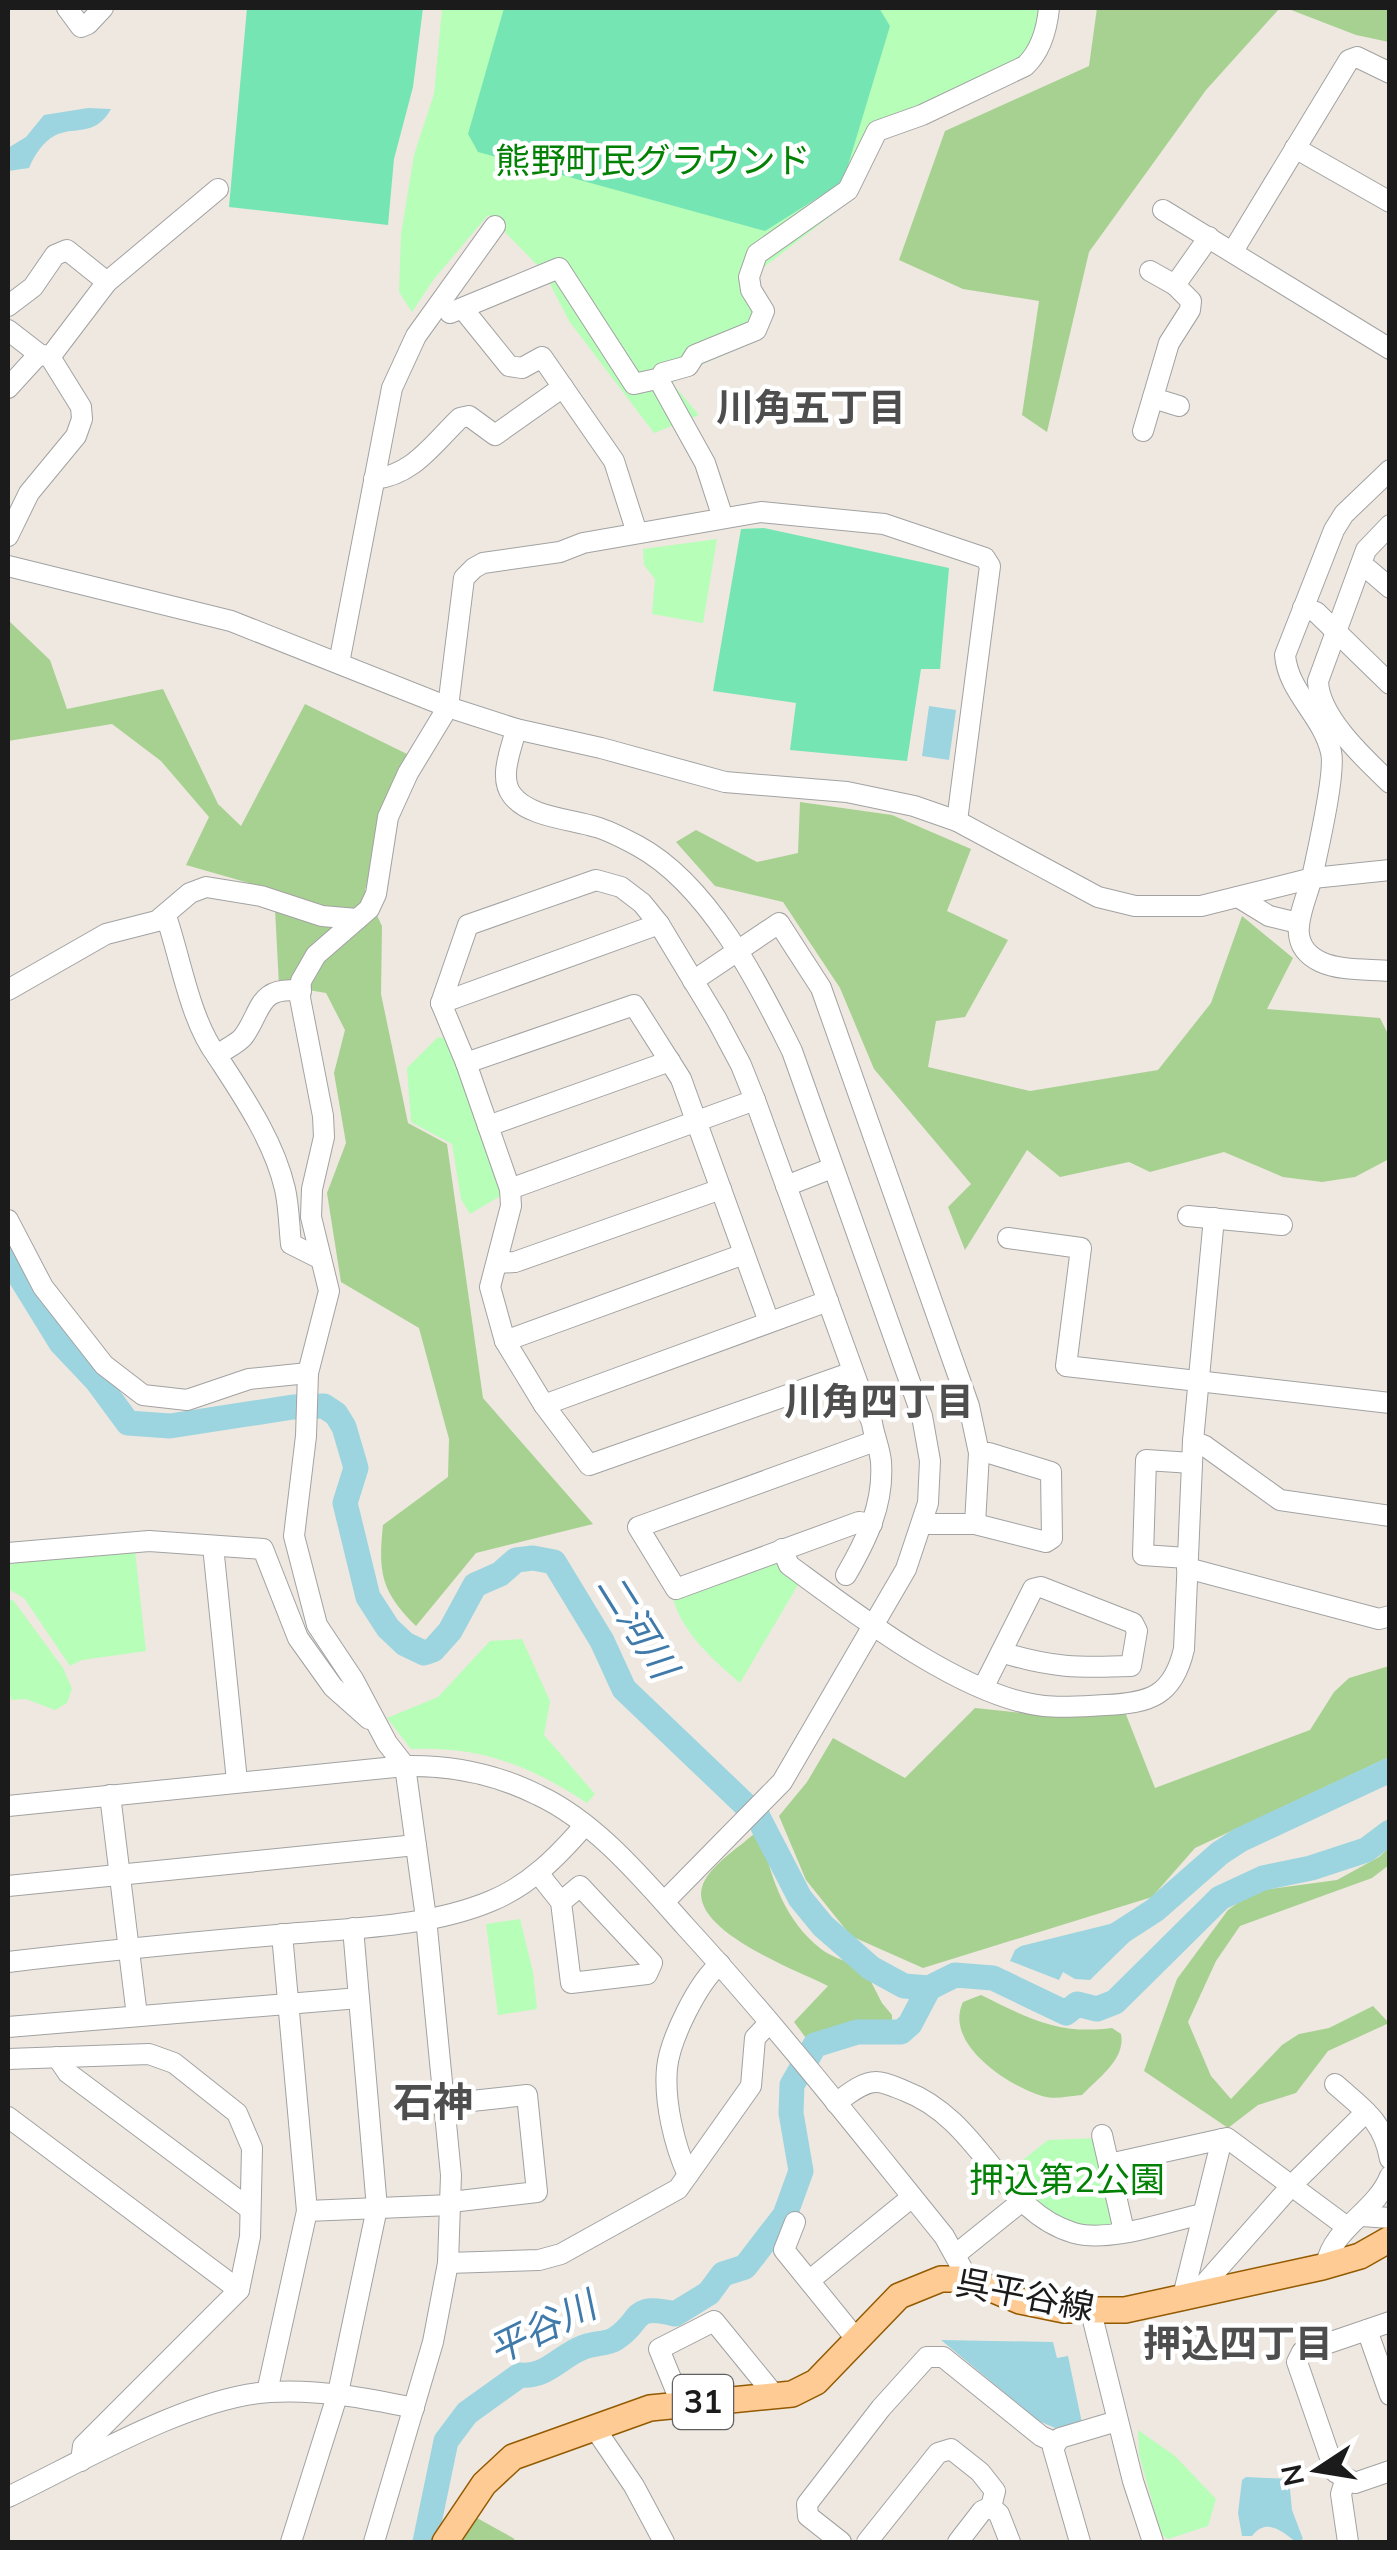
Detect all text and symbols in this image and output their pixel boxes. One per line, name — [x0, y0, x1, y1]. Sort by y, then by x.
park label: 熊野町民グラウンド — [495, 138, 811, 182]
district label: 川角五丁目 — [716, 383, 906, 431]
district label: 川角四丁目 — [784, 1377, 974, 1425]
water label: 二河川 — [587, 1564, 691, 1690]
district label: 石神 — [393, 2076, 473, 2126]
park label: 押込第2公園 — [969, 2157, 1165, 2201]
street label: 呉平谷線 — [952, 2259, 1098, 2329]
water label: 平谷川 — [480, 2279, 607, 2374]
district label: 押込四丁目 — [1143, 2319, 1333, 2367]
road number: 31 — [673, 2375, 733, 2429]
north arrow — [1267, 2420, 1367, 2520]
text: N — [1273, 2461, 1311, 2489]

